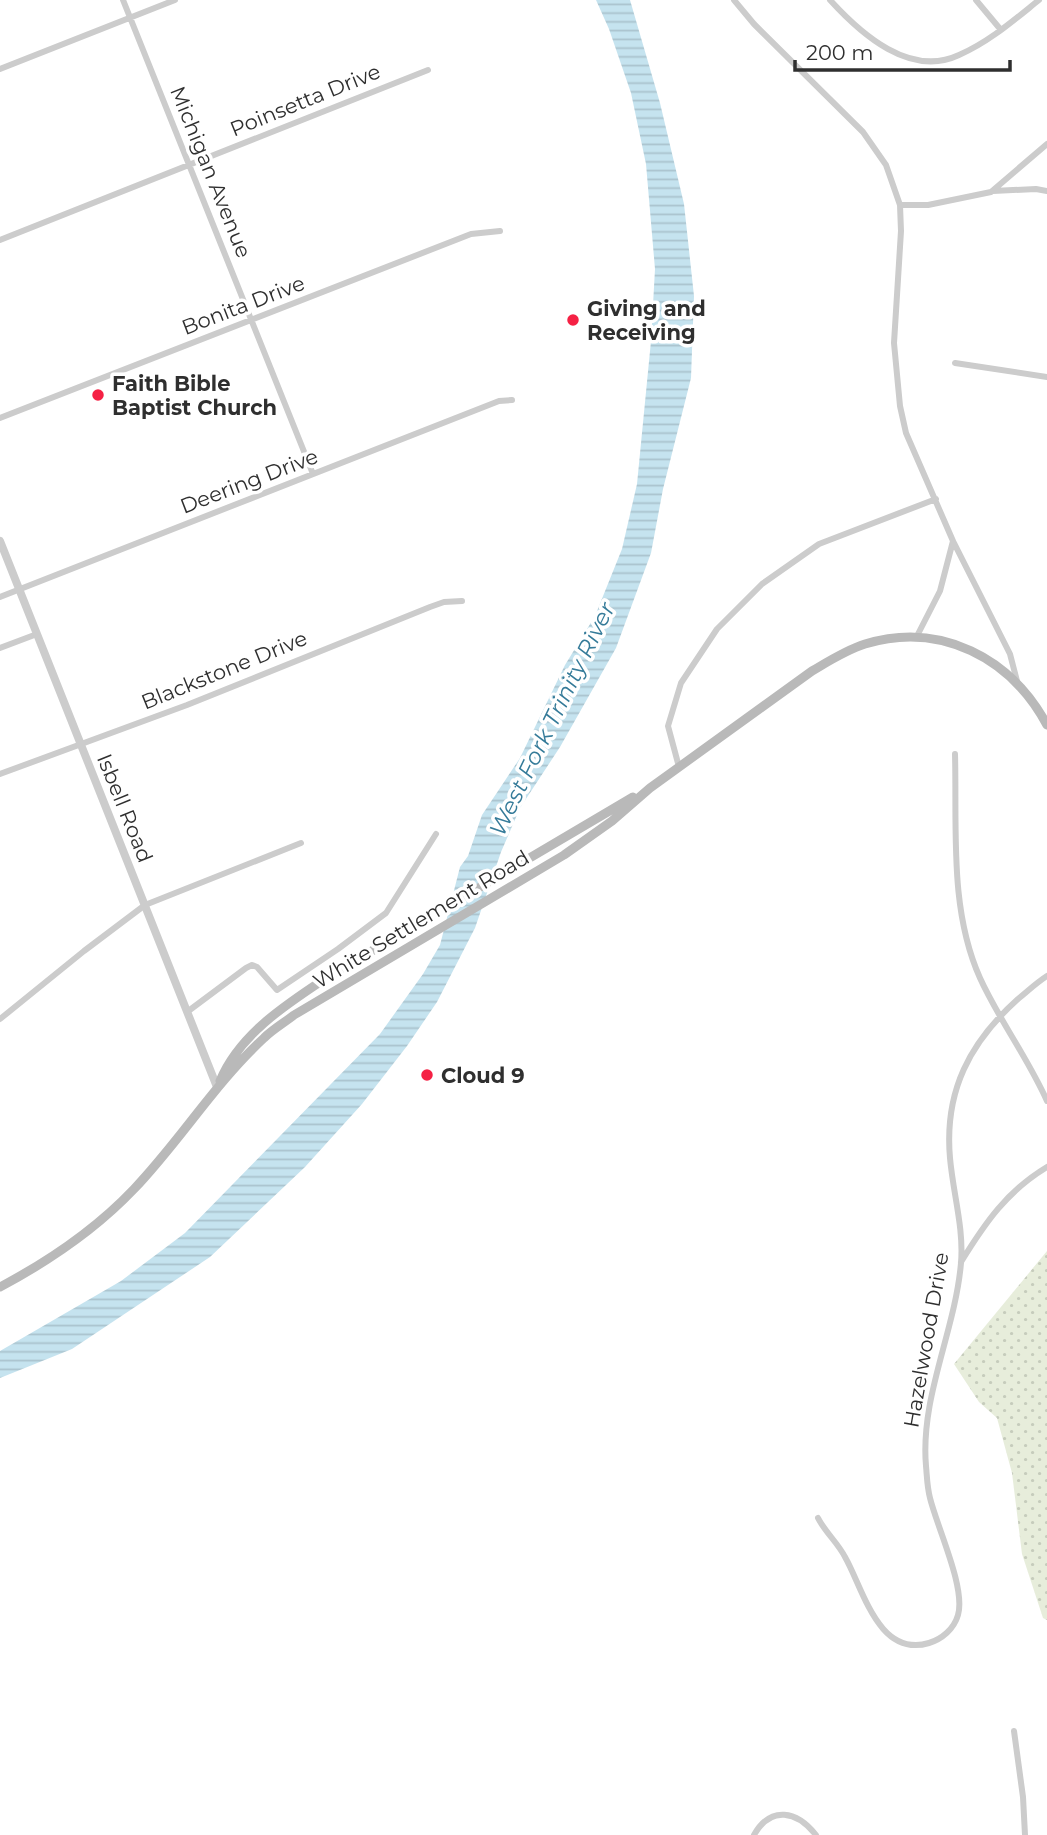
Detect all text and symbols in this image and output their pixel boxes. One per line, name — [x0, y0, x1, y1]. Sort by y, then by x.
scale bar — [795, 28, 1010, 72]
text: 200 m — [806, 40, 873, 65]
street label: Poinsetta Drive — [226, 58, 384, 142]
street label: Michigan Avenue — [165, 83, 257, 261]
street label: Bonita Drive — [178, 270, 308, 340]
place label: Giving and Receiving — [587, 296, 706, 345]
marker: Giving and Receiving — [565, 312, 581, 328]
place label: Faith Bible Baptist Church — [112, 371, 277, 420]
marker: Faith Bible Baptist Church — [90, 387, 106, 403]
street label: Deering Drive — [177, 443, 321, 519]
water label: West Fork Trinity River — [483, 597, 621, 840]
street label: Blackstone Drive — [137, 625, 311, 715]
street label: Isbell Road — [92, 750, 158, 866]
street label: White Settlement Road — [308, 844, 534, 994]
place label: Cloud 9 — [441, 1063, 525, 1088]
marker: Cloud 9 — [419, 1067, 435, 1083]
street label: Hazelwood Drive — [898, 1250, 954, 1430]

